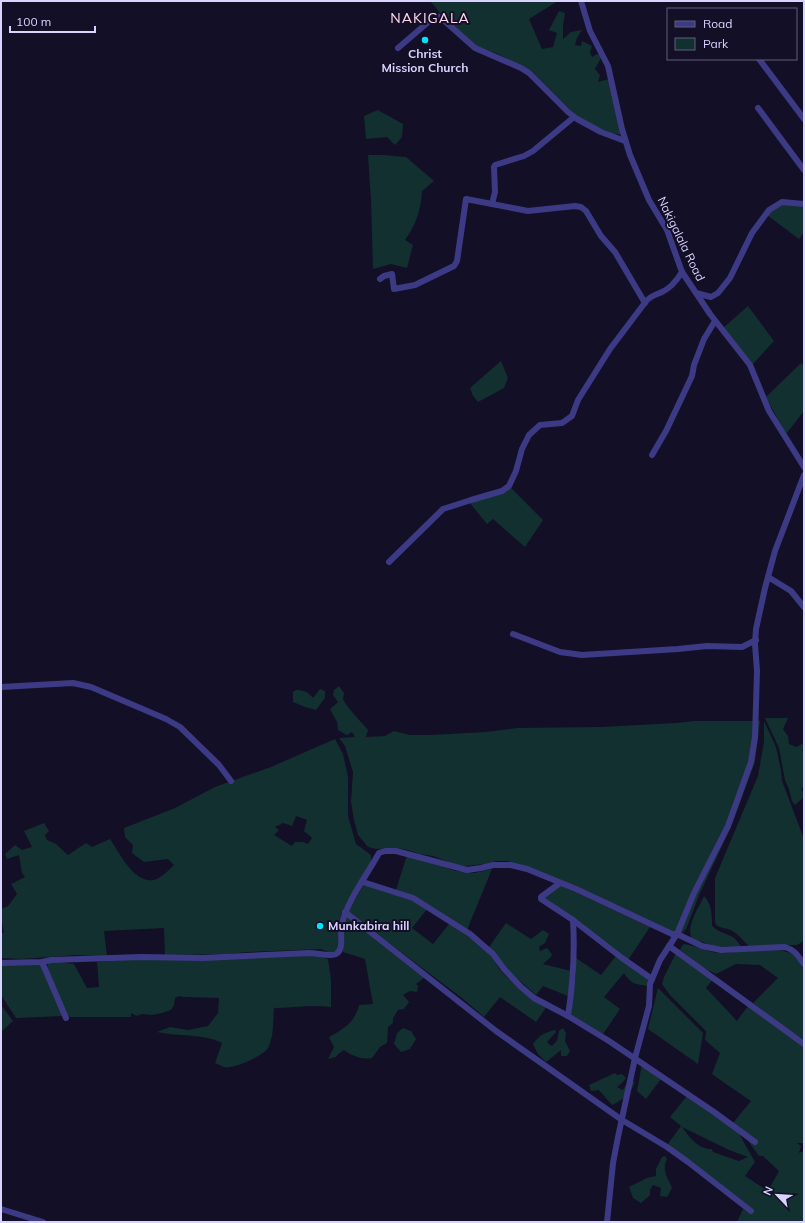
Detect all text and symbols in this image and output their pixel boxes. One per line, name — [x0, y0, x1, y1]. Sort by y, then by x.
scale bar — [10, 8, 95, 34]
legend — [667, 8, 797, 60]
district label: NAKIGALA — [390, 9, 470, 27]
text: 100 m — [16, 14, 51, 29]
text: Road — [703, 16, 732, 31]
marker: Christ Mission Church — [420, 35, 430, 45]
text: Park — [703, 36, 729, 51]
place label: Christ Mission Church — [382, 46, 468, 75]
street label: Nakigalala Road — [654, 194, 708, 284]
place label: Munkabira hill — [328, 918, 409, 933]
marker: Munkabira hill — [315, 921, 325, 931]
north arrow — [757, 1175, 797, 1215]
text: N — [760, 1184, 776, 1197]

